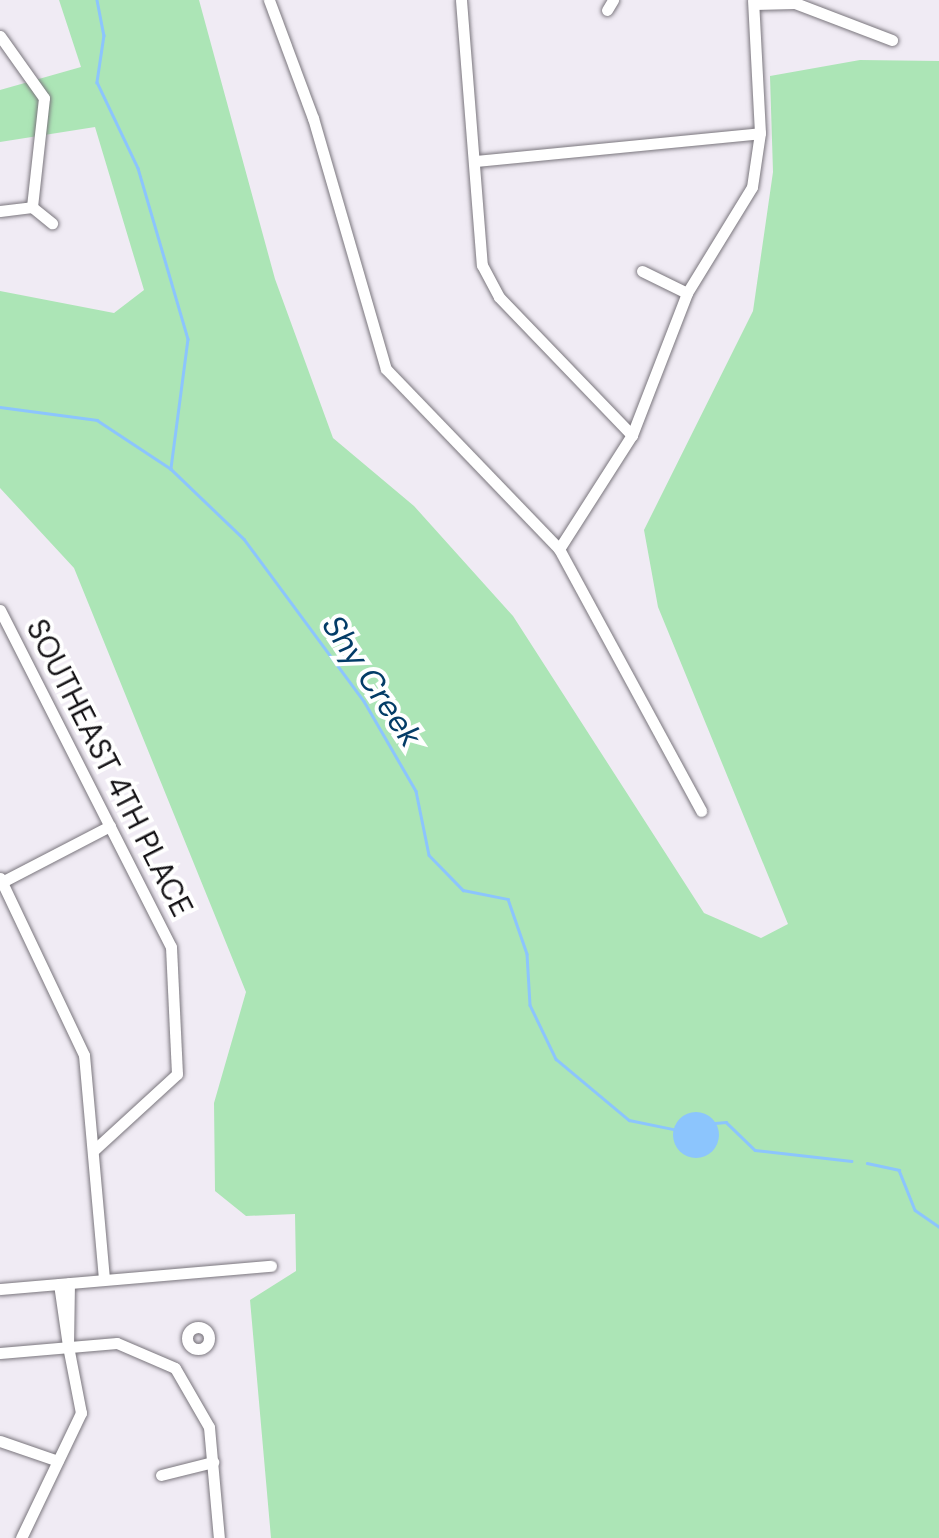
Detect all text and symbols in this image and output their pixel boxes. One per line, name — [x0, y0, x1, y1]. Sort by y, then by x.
water label: Shy Creek — [314, 608, 430, 754]
street label: SOUTHEAST 4TH PLACE — [18, 613, 200, 923]

